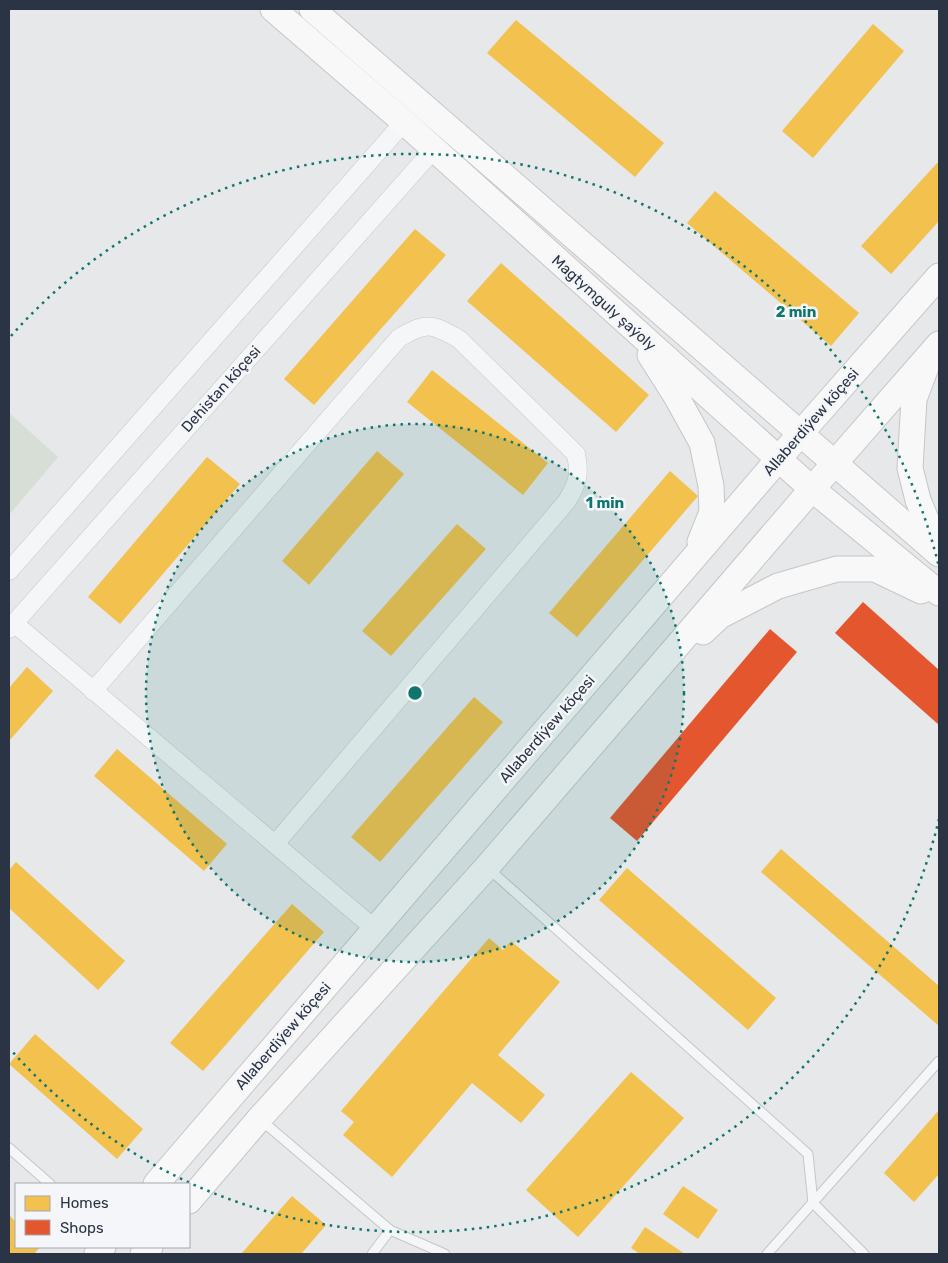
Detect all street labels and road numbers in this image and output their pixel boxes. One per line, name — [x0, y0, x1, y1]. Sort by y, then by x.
street label: Magtymguly şaýoly — [548, 251, 660, 355]
street label: Dehistan köçesi — [178, 342, 264, 436]
street label: Allaberdiýew köçesi — [759, 365, 863, 479]
street label: Allaberdiýew köçesi — [495, 672, 599, 786]
street label: Allaberdiýew köçesi — [231, 979, 335, 1093]

